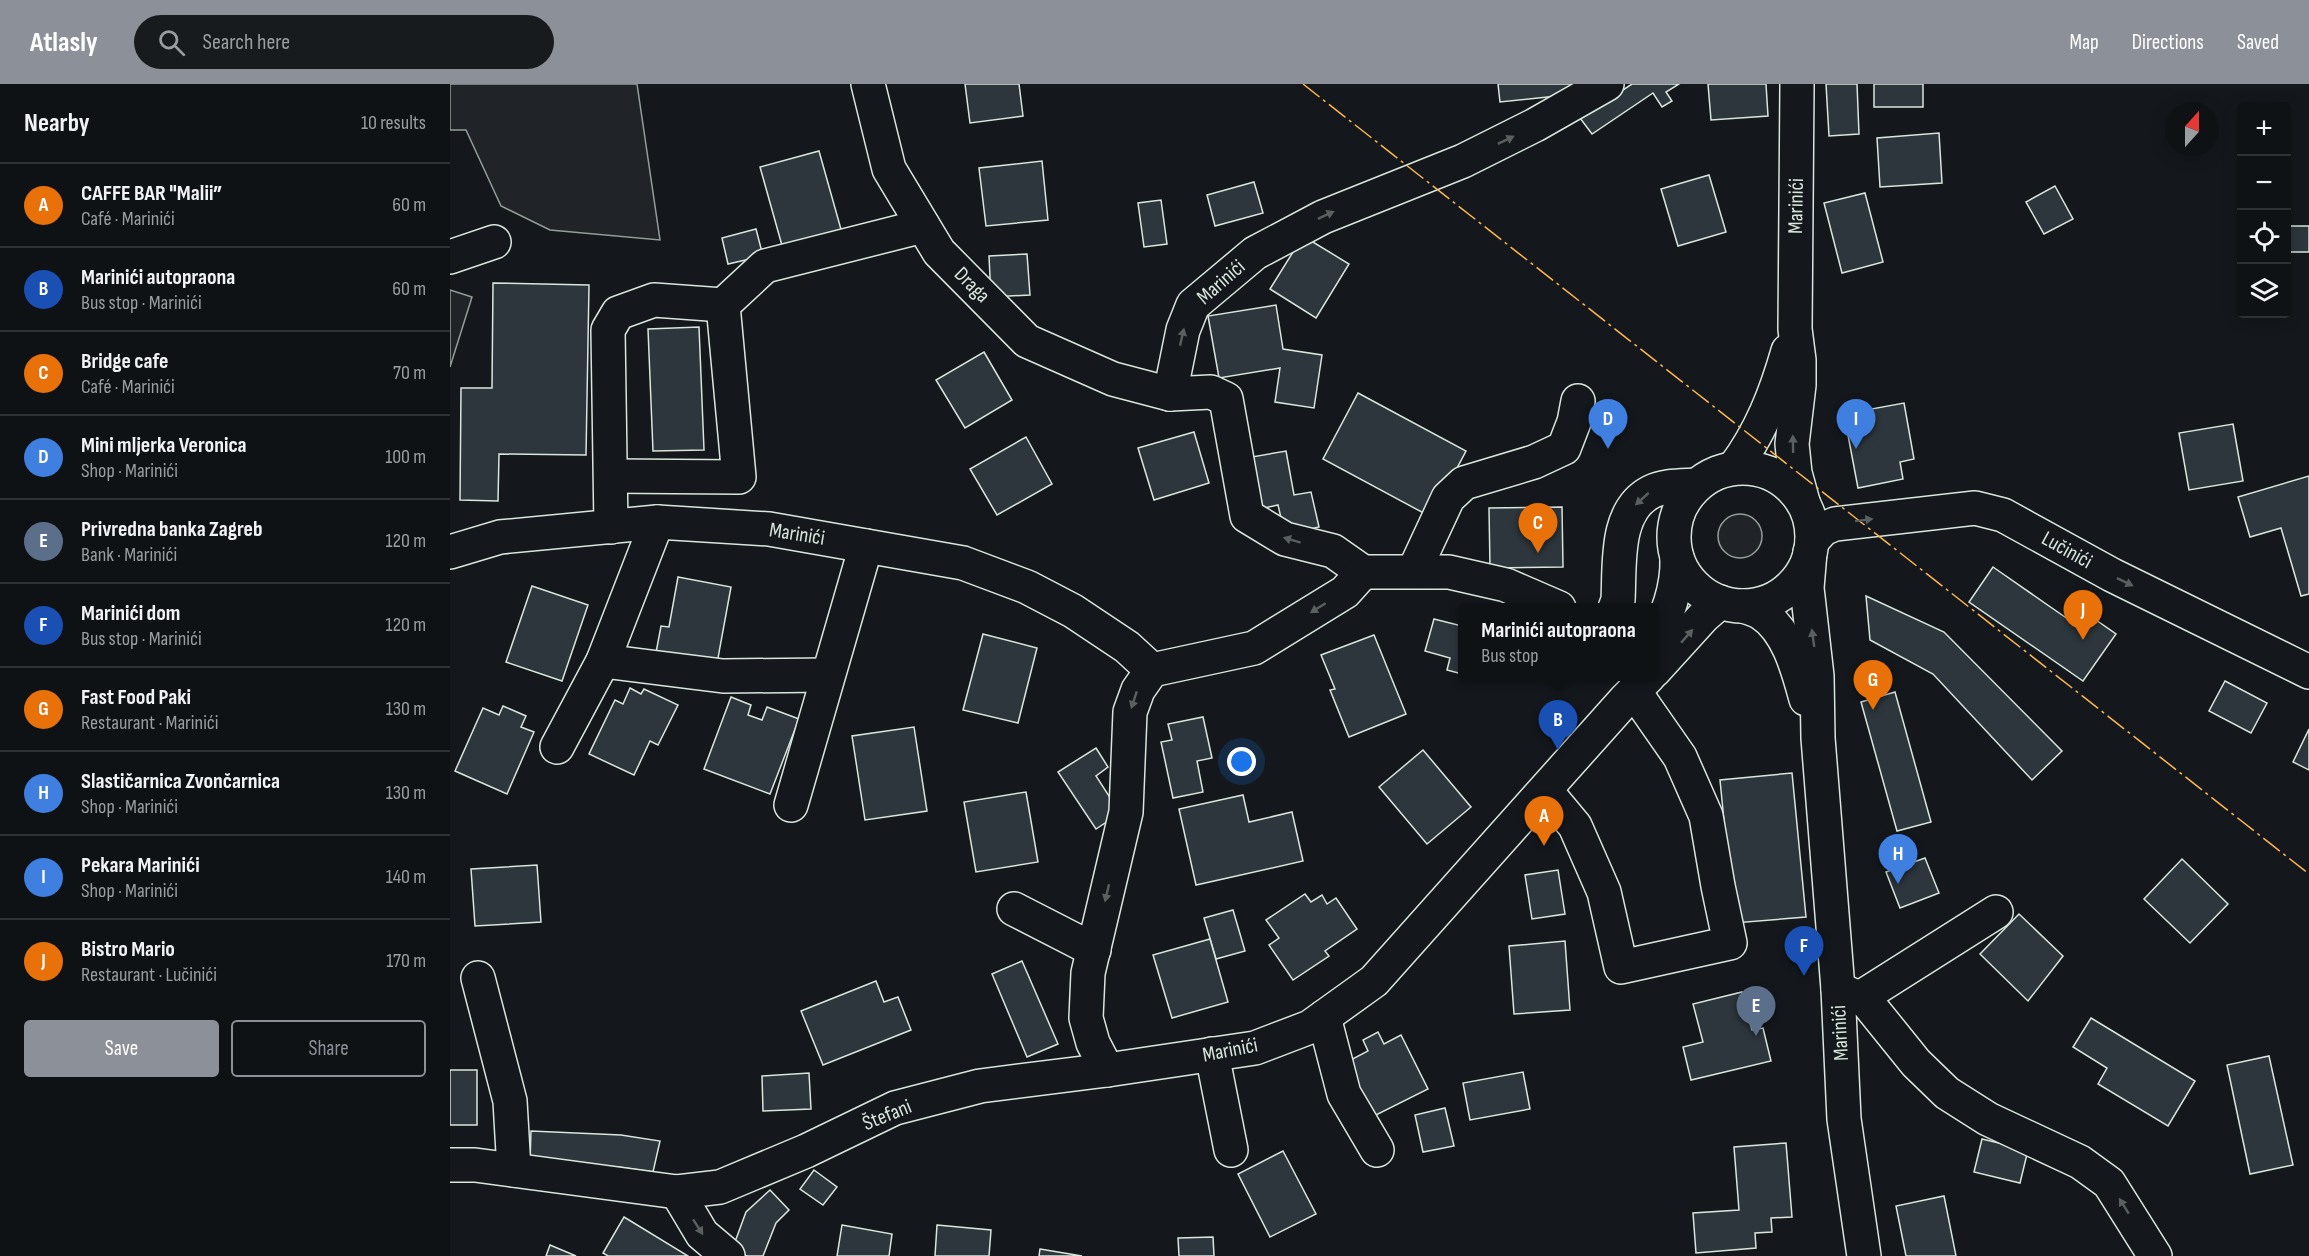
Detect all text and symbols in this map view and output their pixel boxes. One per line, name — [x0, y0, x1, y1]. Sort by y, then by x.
search box — [134, 15, 554, 69]
text: Atlasly — [30, 26, 98, 59]
icon: search — [155, 26, 188, 59]
text: Search here — [203, 29, 290, 56]
text: Map — [2069, 30, 2099, 55]
text: Directions — [2132, 30, 2204, 55]
text: Saved — [2237, 30, 2279, 55]
north arrow — [2165, 102, 2219, 156]
map controls — [2237, 102, 2291, 318]
button: + — [2237, 102, 2291, 156]
text: Nearby — [24, 108, 90, 139]
text: 10 results — [361, 111, 426, 135]
one-way arrow — [1497, 135, 1514, 144]
button: − — [2237, 156, 2291, 210]
street label: Marinići — [1783, 178, 1809, 234]
text: CAFFE BAR "Malii” — [81, 180, 222, 207]
text: A — [39, 193, 48, 217]
text: 60 m — [392, 193, 426, 217]
text: Café · Marinići — [81, 207, 175, 231]
button: locate — [2237, 210, 2291, 264]
one-way arrow — [1318, 211, 1335, 220]
street label: Marinići — [1192, 254, 1250, 310]
street label: Draga — [949, 262, 995, 308]
text: Marinići autopraona — [81, 264, 235, 291]
button: layers — [2237, 264, 2291, 318]
text: B — [39, 277, 48, 301]
text: 60 m — [392, 277, 426, 301]
text: Bus stop · Marinići — [81, 291, 202, 315]
one-way arrow — [1177, 327, 1187, 346]
text: Bridge cafe — [81, 348, 168, 375]
text: C — [38, 361, 49, 385]
text: 70 m — [393, 361, 426, 385]
text: Café · Marinići — [81, 375, 175, 399]
pin: D — [1588, 400, 1628, 449]
pin: I — [1836, 400, 1876, 449]
text: Mini mljerka Veronica — [81, 432, 247, 459]
one-way arrow — [1788, 435, 1798, 454]
text: D — [38, 445, 49, 469]
text: 100 m — [385, 445, 426, 469]
text: Shop · Marinići — [81, 459, 178, 483]
one-way arrow — [1635, 492, 1650, 505]
pin: C — [1518, 504, 1558, 553]
one-way arrow — [1855, 515, 1874, 525]
text: Privredna banka Zagreb — [81, 516, 262, 543]
street label: Marinići — [768, 517, 826, 551]
street label: Lučinići — [2037, 526, 2097, 574]
text: E — [39, 529, 48, 553]
text: 120 m — [386, 529, 426, 553]
one-way arrow — [1283, 535, 1301, 544]
text: Bank · Marinići — [81, 543, 177, 567]
one-way arrow — [2116, 577, 2133, 586]
pin: J — [2064, 590, 2102, 640]
text: Marinići dom — [81, 600, 180, 627]
one-way arrow — [1310, 603, 1326, 614]
popup — [1458, 603, 1659, 681]
text: F — [39, 613, 48, 637]
text: 120 m — [386, 613, 426, 637]
text: Marinići autopraona — [1481, 617, 1636, 644]
text: Bus stop · Marinići — [81, 627, 202, 651]
one-way arrow — [1680, 628, 1693, 644]
one-way arrow — [1809, 628, 1818, 647]
text: Bus stop — [1481, 644, 1539, 668]
pin: G — [1854, 660, 1892, 710]
text: Fast Food Paki — [81, 684, 191, 711]
one-way arrow — [1129, 692, 1138, 710]
text: G — [38, 697, 49, 721]
text: 130 m — [386, 697, 426, 721]
pin: B — [1538, 700, 1578, 750]
text: Restaurant · Marinići — [81, 711, 219, 735]
your location — [1227, 747, 1256, 776]
text: Slastičarnica Zvončarnica — [81, 768, 280, 795]
text: H — [38, 781, 49, 805]
text: 130 m — [386, 781, 426, 805]
text: Shop · Marinići — [81, 795, 178, 819]
pin: A — [1524, 796, 1564, 846]
pin: H — [1878, 834, 1918, 884]
text: Pekara Marinići — [81, 852, 200, 879]
text: I — [41, 865, 46, 889]
text: 140 m — [386, 865, 426, 889]
text: Shop · Marinići — [81, 879, 178, 903]
one-way arrow — [1102, 884, 1112, 902]
pin: F — [1784, 926, 1824, 976]
text: Bistro Mario — [81, 936, 175, 963]
text: J — [41, 949, 46, 973]
text: 170 m — [386, 949, 426, 973]
text: Restaurant · Lučinići — [81, 963, 217, 987]
pin: E — [1736, 986, 1776, 1036]
street label: Marinići — [1826, 1005, 1854, 1061]
button: Save — [24, 1020, 219, 1077]
button: Share — [231, 1020, 426, 1077]
street label: Marinići — [1200, 1032, 1260, 1068]
street label: Štefani — [859, 1094, 915, 1136]
one-way arrow — [2119, 1198, 2130, 1215]
one-way arrow — [693, 1219, 704, 1236]

